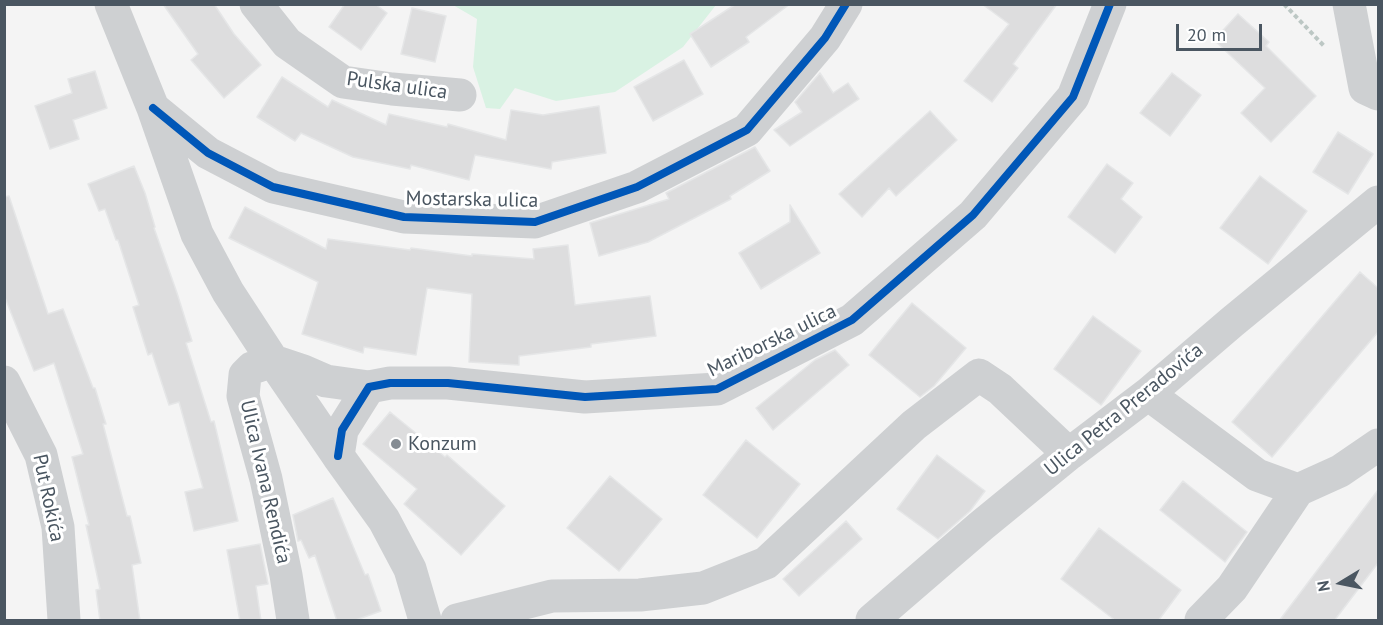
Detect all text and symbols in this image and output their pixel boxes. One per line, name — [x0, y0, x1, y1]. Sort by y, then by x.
scale bar — [1179, 12, 1264, 50]
text: 20 m — [1187, 23, 1226, 46]
street label: Pulska ulica — [345, 67, 449, 105]
street label: Mostarska ulica — [405, 187, 539, 213]
street label: Mariborska ulica — [704, 299, 840, 383]
street label: Ulica Petra Preradovića — [1040, 339, 1208, 481]
street label: Ulica Ivana Rendića — [235, 398, 295, 566]
place label: Konzum — [408, 432, 477, 456]
marker: Konzum — [389, 437, 403, 451]
street label: Put Rokića — [27, 452, 69, 544]
north arrow — [1311, 553, 1371, 613]
text: N — [1313, 579, 1334, 593]

